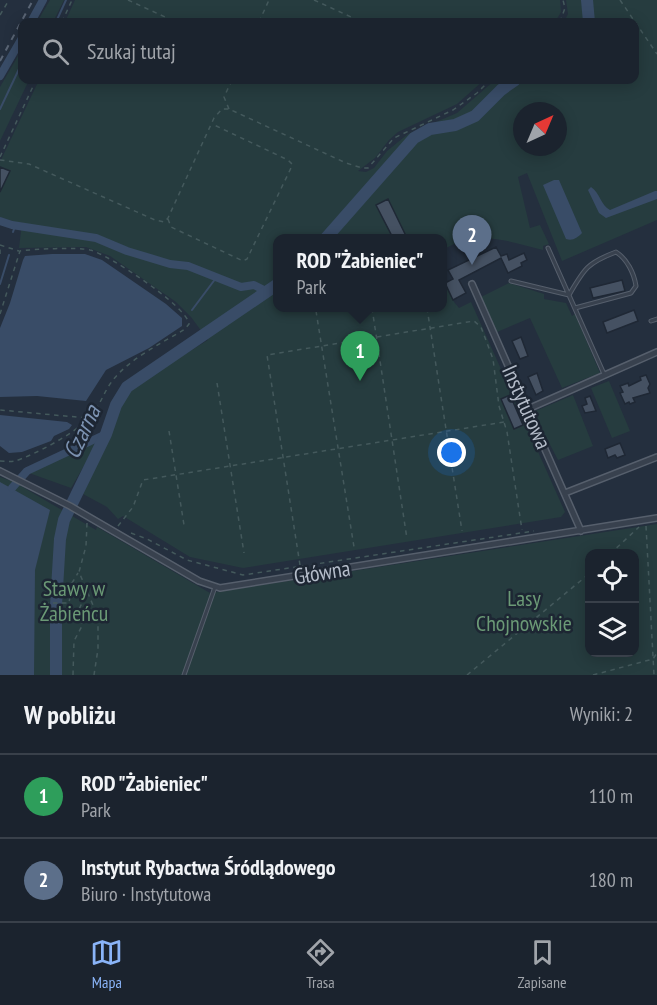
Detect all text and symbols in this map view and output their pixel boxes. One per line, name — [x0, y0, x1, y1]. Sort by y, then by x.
search box — [18, 18, 639, 84]
icon: search — [39, 35, 72, 68]
text: Szukaj tutaj — [87, 37, 176, 65]
north arrow — [513, 102, 567, 156]
pin: 2 — [452, 216, 492, 265]
popup — [273, 234, 447, 312]
text: ROD "Żabieniec" — [297, 246, 423, 274]
text: Park — [297, 274, 326, 300]
pin: 1 — [340, 332, 380, 381]
street label: Instytutowa — [496, 361, 558, 453]
water label: Czarna — [56, 399, 108, 464]
your location — [437, 438, 466, 467]
map controls — [585, 549, 639, 657]
button: locate — [585, 549, 639, 603]
street label: Główna — [292, 554, 352, 590]
park label: Stawy w Żabieńcu — [40, 574, 108, 627]
park label: Lasy Chojnowskie — [476, 584, 572, 637]
button: layers — [585, 603, 639, 657]
text: W pobliżu — [24, 698, 116, 731]
text: Wyniki: 2 — [570, 701, 633, 727]
text: ROD "Żabieniec" — [81, 769, 208, 797]
text: 1 — [39, 783, 48, 809]
text: 110 m — [589, 783, 633, 809]
text: Park — [81, 797, 111, 823]
text: Instytut Rybactwa Śródlądowego — [81, 853, 336, 881]
text: 2 — [39, 867, 48, 893]
text: 180 m — [589, 867, 633, 893]
text: Biuro · Instytutowa — [81, 881, 211, 907]
tab: Mapa — [90, 936, 123, 992]
tab: Trasa — [304, 936, 337, 992]
tab: Zapisane — [518, 936, 567, 992]

